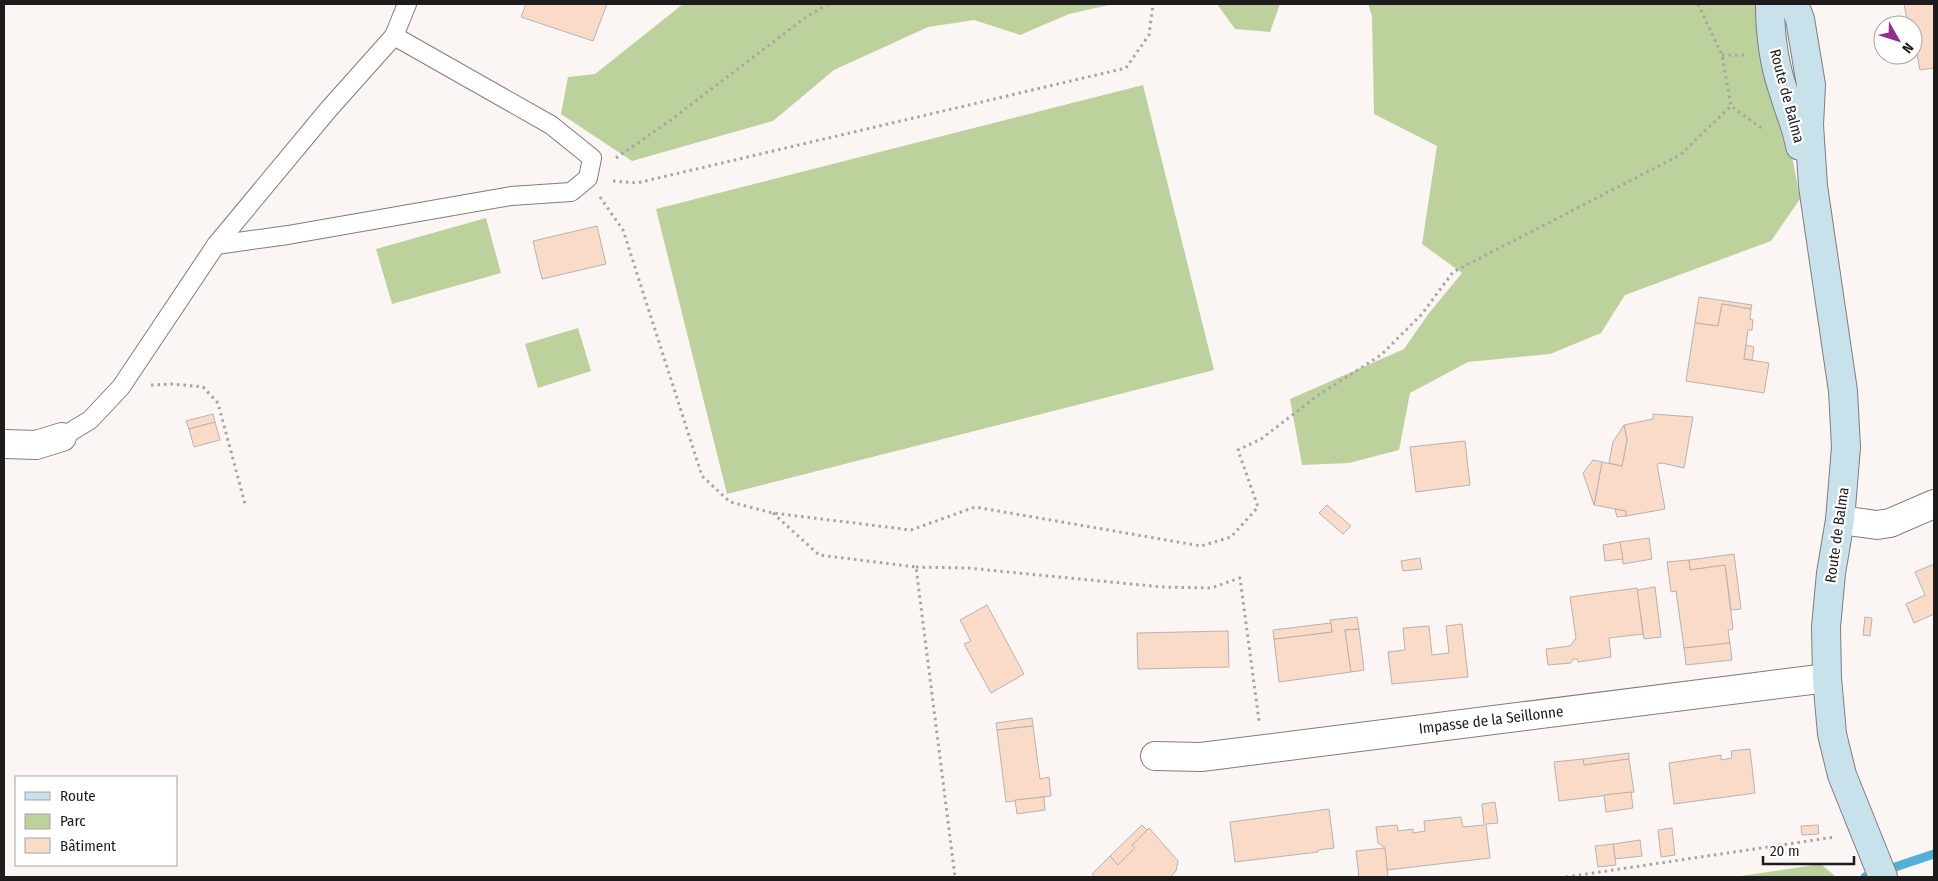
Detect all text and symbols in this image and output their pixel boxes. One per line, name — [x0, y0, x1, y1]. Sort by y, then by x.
north arrow — [1873, 15, 1923, 65]
text: N — [1898, 39, 1917, 56]
street label: Route de Balma — [1766, 47, 1808, 145]
street label: Route de Balma — [1821, 486, 1853, 584]
street label: Impasse de la Seillonne — [1418, 702, 1564, 738]
legend — [15, 776, 178, 866]
text: Route — [60, 787, 96, 805]
text: Parc — [60, 812, 86, 830]
scale bar — [1763, 834, 1854, 866]
text: Bâtiment — [60, 837, 116, 855]
text: 20 m — [1770, 842, 1800, 860]

